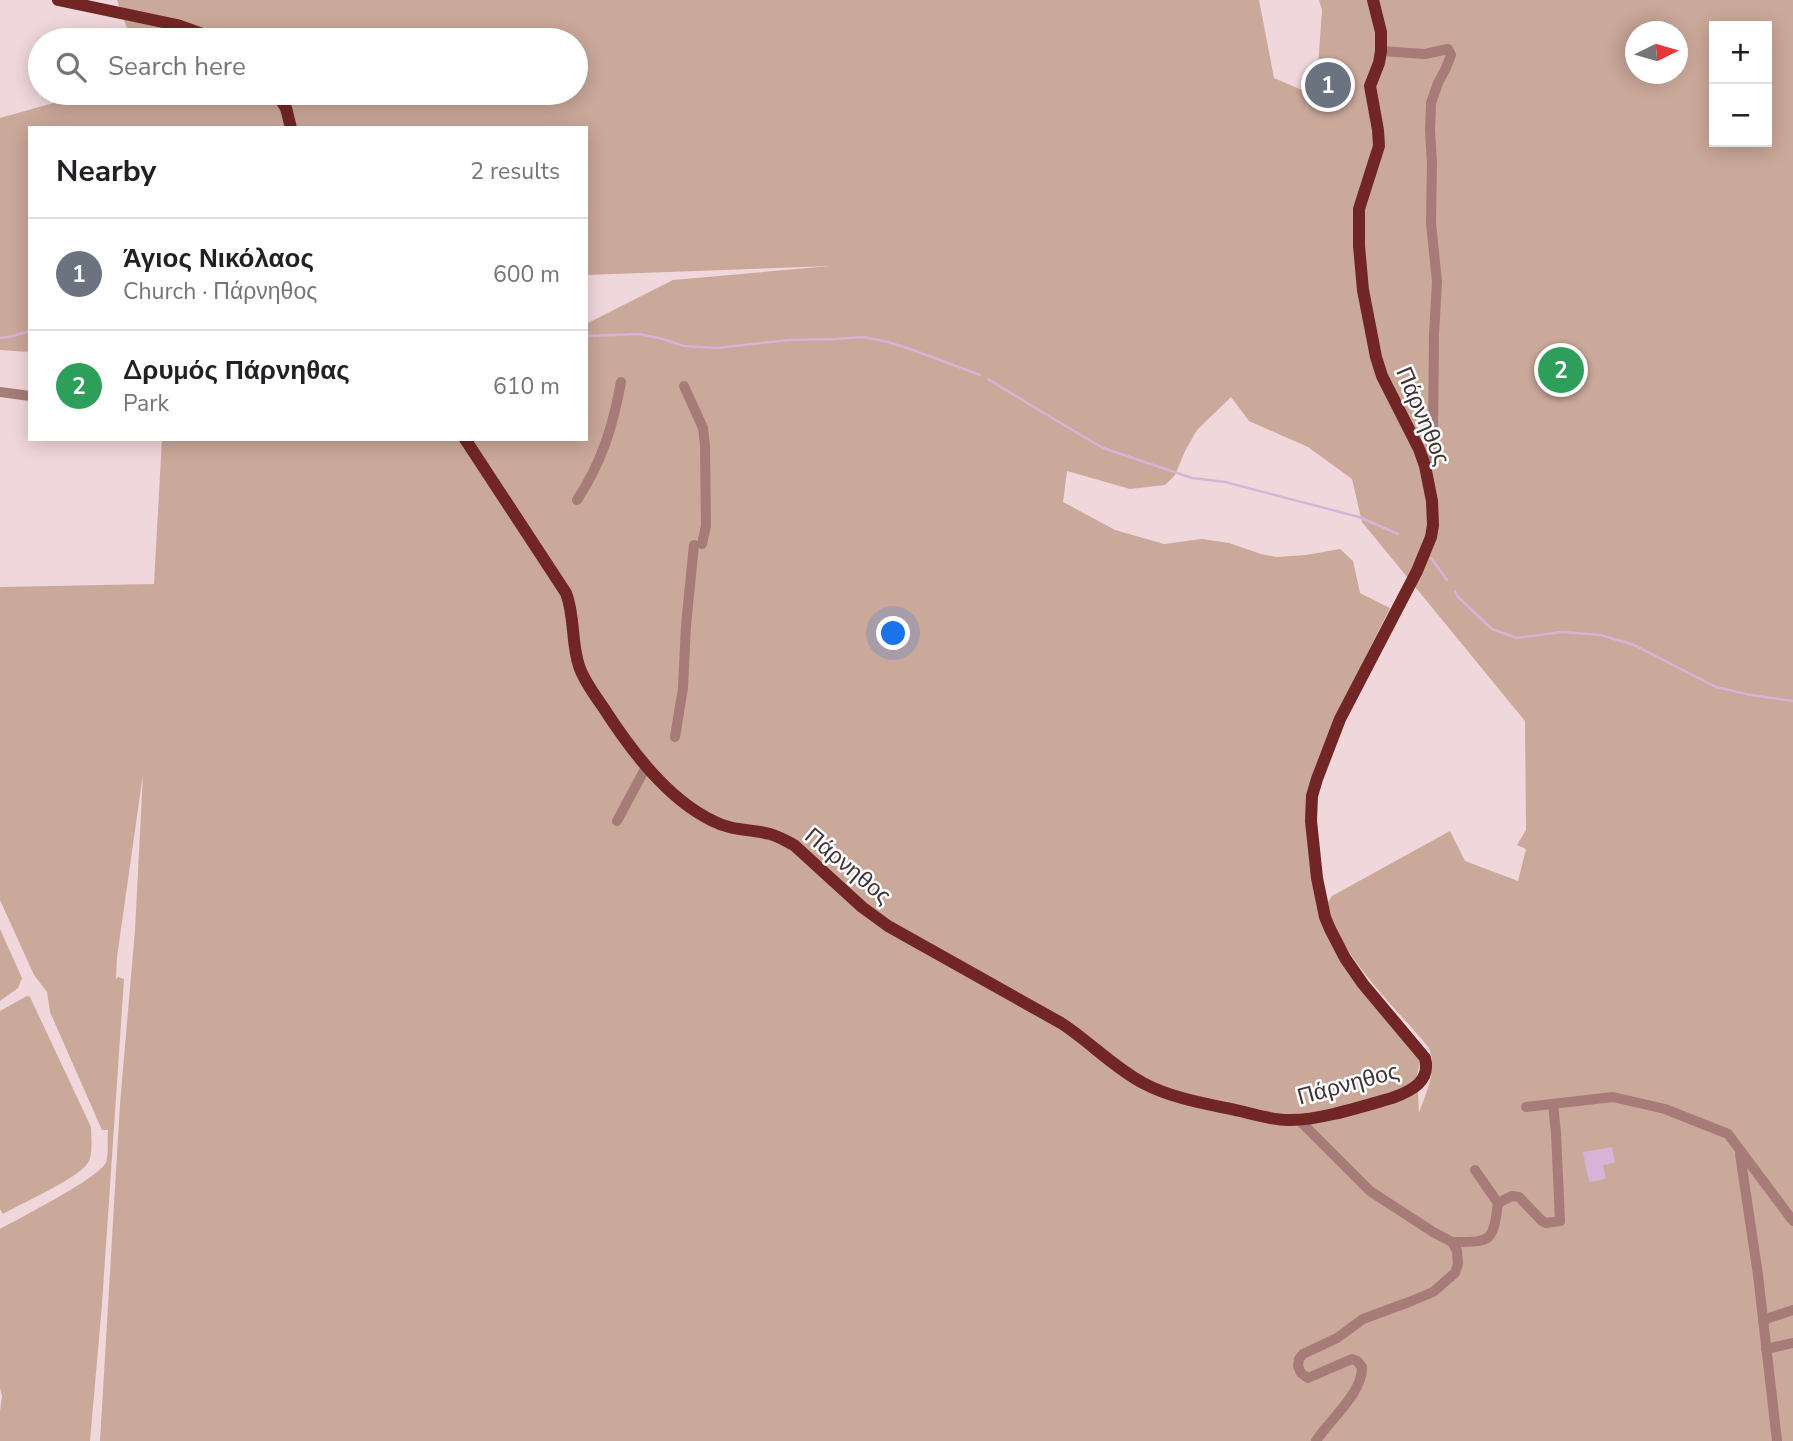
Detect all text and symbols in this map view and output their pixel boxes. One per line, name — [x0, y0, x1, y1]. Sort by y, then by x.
north arrow — [1625, 21, 1688, 84]
map controls — [1709, 21, 1772, 147]
button: + — [1709, 21, 1772, 84]
search box — [28, 28, 588, 105]
icon: search — [52, 48, 90, 86]
text: Search here — [108, 49, 246, 84]
pin: 1 — [1305, 59, 1351, 111]
button: − — [1709, 84, 1772, 147]
text: Nearby — [56, 151, 156, 192]
text: 2 results — [470, 156, 560, 187]
text: Άγιος Νικόλαος — [123, 241, 314, 276]
text: 1 — [72, 259, 86, 290]
text: 600 m — [493, 259, 560, 290]
text: Church · Πάρνηθος — [123, 276, 317, 307]
pin: 2 — [1538, 344, 1584, 396]
text: Δρυμός Πάρνηθας — [123, 353, 350, 388]
street label: Πάρνηθος — [1388, 362, 1458, 470]
text: 2 — [72, 371, 86, 402]
text: 610 m — [493, 371, 560, 402]
text: Park — [123, 388, 169, 419]
your location — [876, 616, 910, 650]
street label: Πάρνηθος — [798, 821, 898, 911]
street label: Πάρνηθος — [1294, 1056, 1402, 1112]

